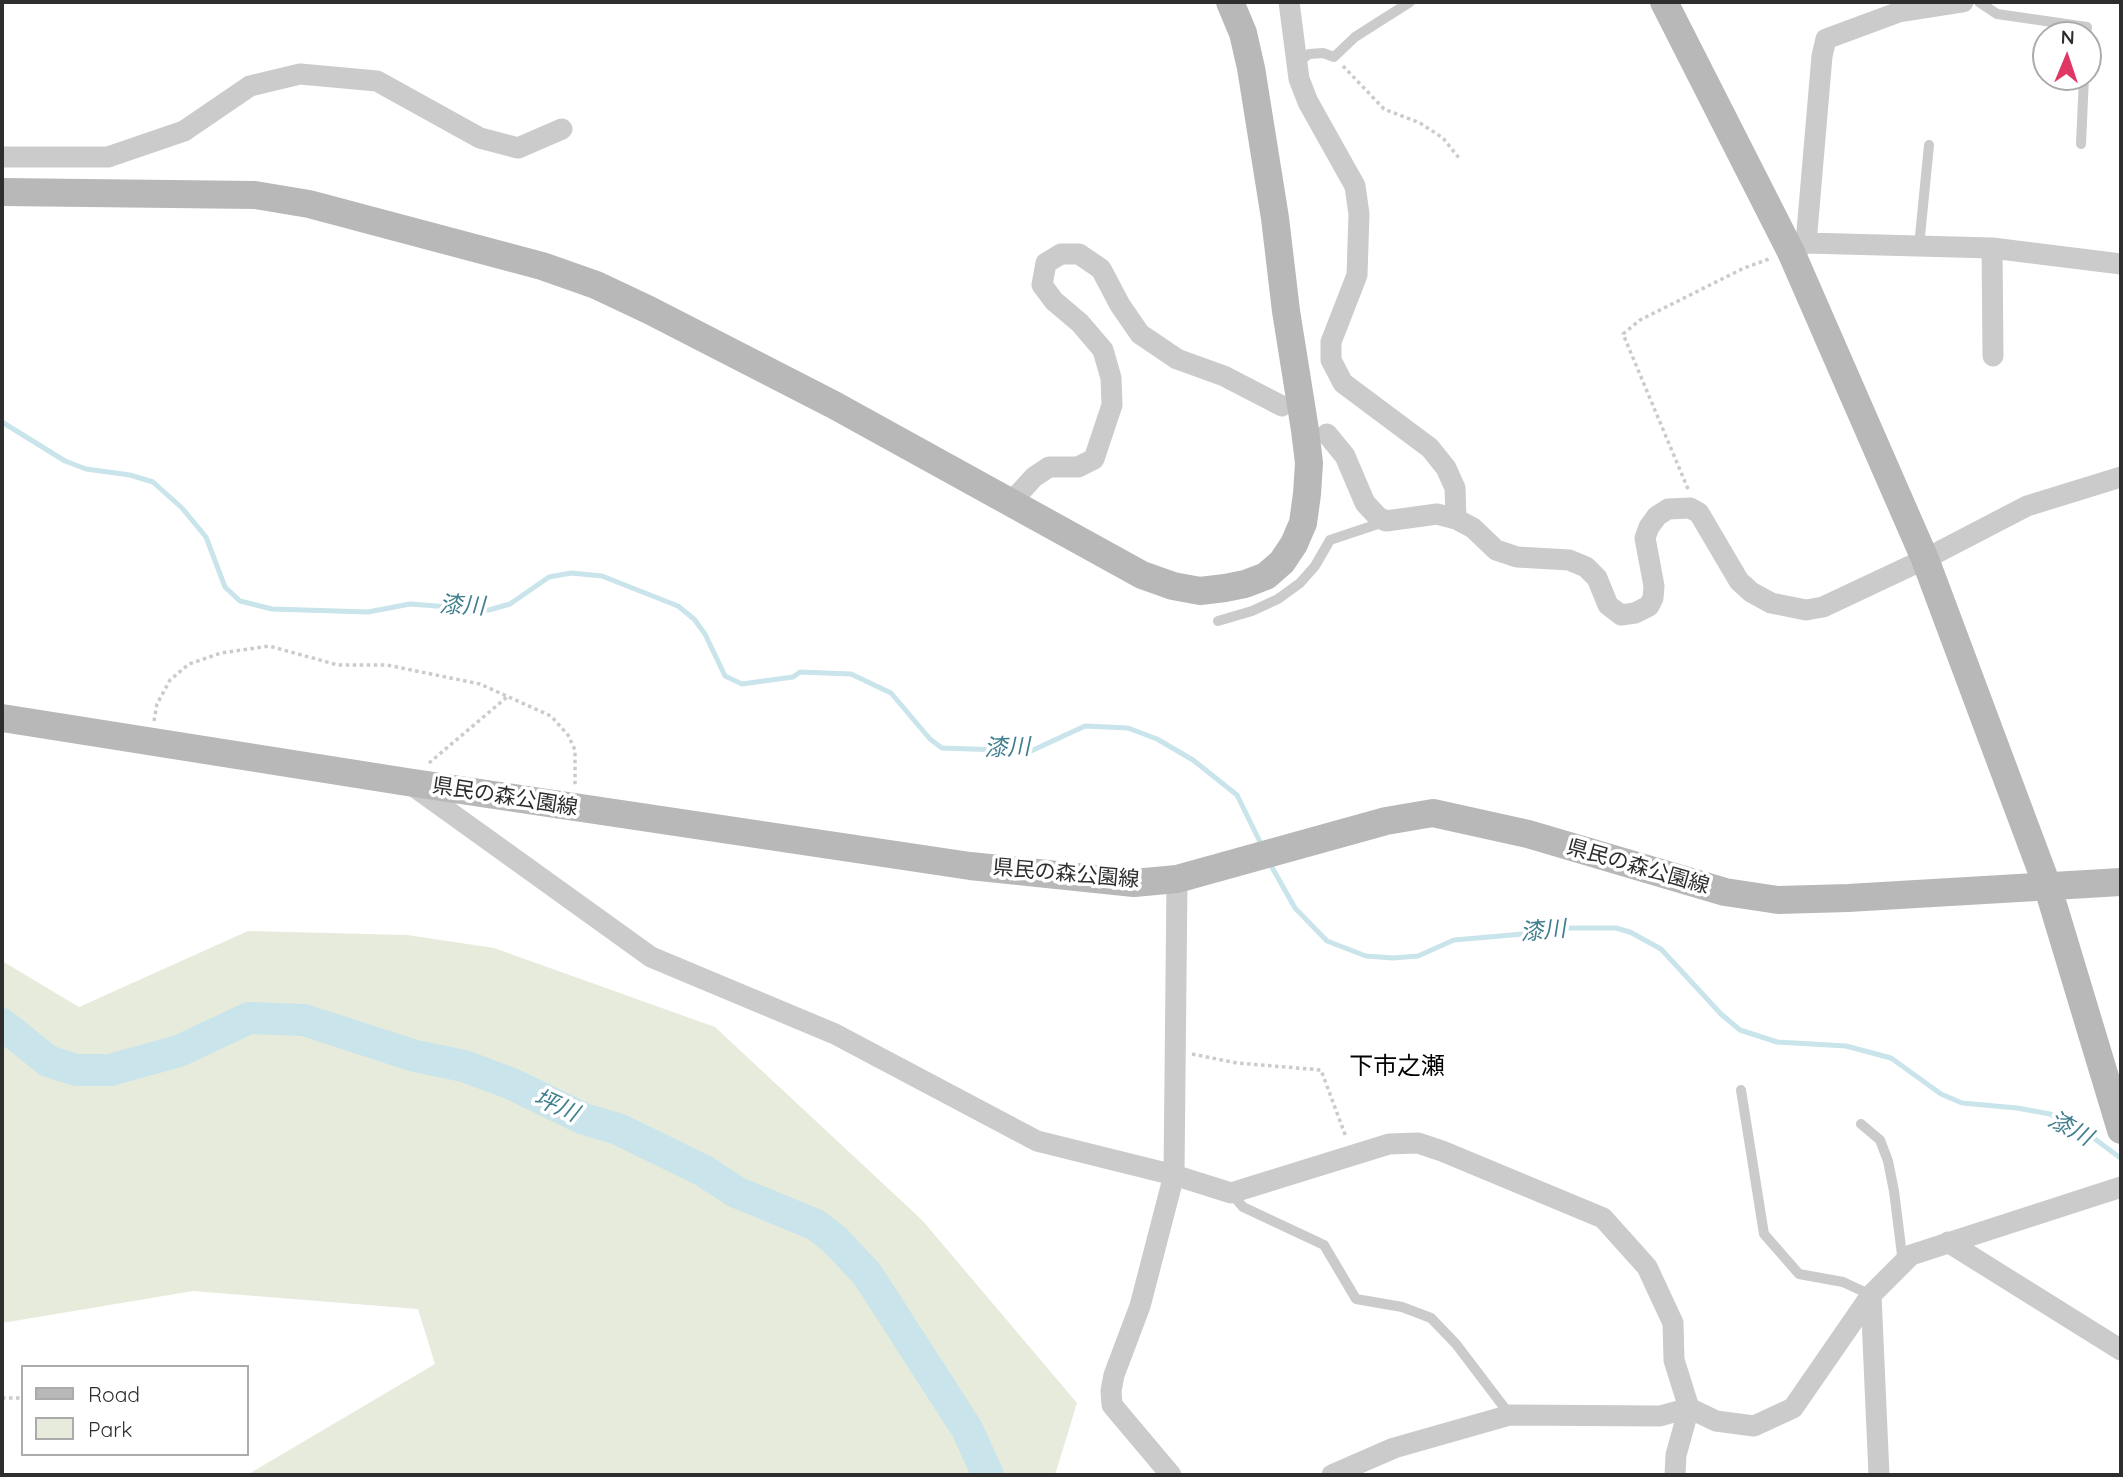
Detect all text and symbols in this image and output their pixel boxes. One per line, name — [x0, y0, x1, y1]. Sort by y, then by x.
north arrow — [2032, 21, 2102, 91]
text: N — [2060, 25, 2075, 49]
water label: 漆川 — [439, 591, 485, 621]
water label: 漆川 — [984, 733, 1030, 763]
street label: 県民の森公園線 — [430, 773, 580, 821]
street label: 県民の森公園線 — [1564, 835, 1712, 899]
street label: 県民の森公園線 — [992, 855, 1140, 893]
water label: 漆川 — [1519, 915, 1567, 947]
district label: 下市之瀬 — [1349, 1053, 1445, 1081]
water label: 坪川 — [529, 1084, 583, 1128]
water label: 漆川 — [2043, 1106, 2097, 1152]
legend — [21, 1365, 248, 1456]
text: Road — [88, 1381, 140, 1407]
text: Park — [88, 1416, 132, 1442]

